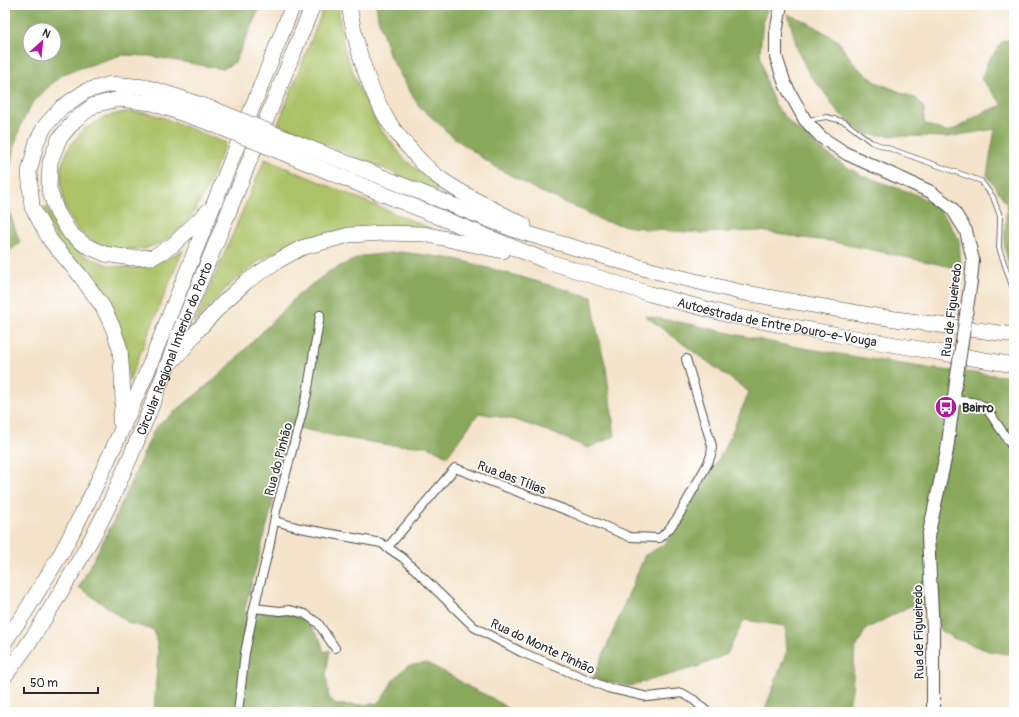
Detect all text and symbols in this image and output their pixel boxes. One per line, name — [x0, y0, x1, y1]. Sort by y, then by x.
north arrow — [22, 22, 62, 62]
text: N — [40, 26, 53, 41]
street label: Circular Regional Interior do Porto — [133, 260, 216, 438]
street label: Rua de Figueiredo — [938, 262, 966, 358]
street label: Autoestrada de Entre Douro-e-Vouga — [675, 295, 878, 351]
bus stop icon: Bairro — [933, 394, 959, 420]
place label: Bairro — [962, 400, 994, 416]
street label: Rua do Pinhão — [261, 421, 296, 498]
street label: Rua das Tílias — [475, 458, 548, 498]
street label: Rua de Figueiredo — [910, 585, 928, 679]
street label: Rua do Monte Pinhão — [488, 616, 597, 678]
scale bar — [24, 669, 98, 695]
text: 50 m — [30, 676, 58, 691]

